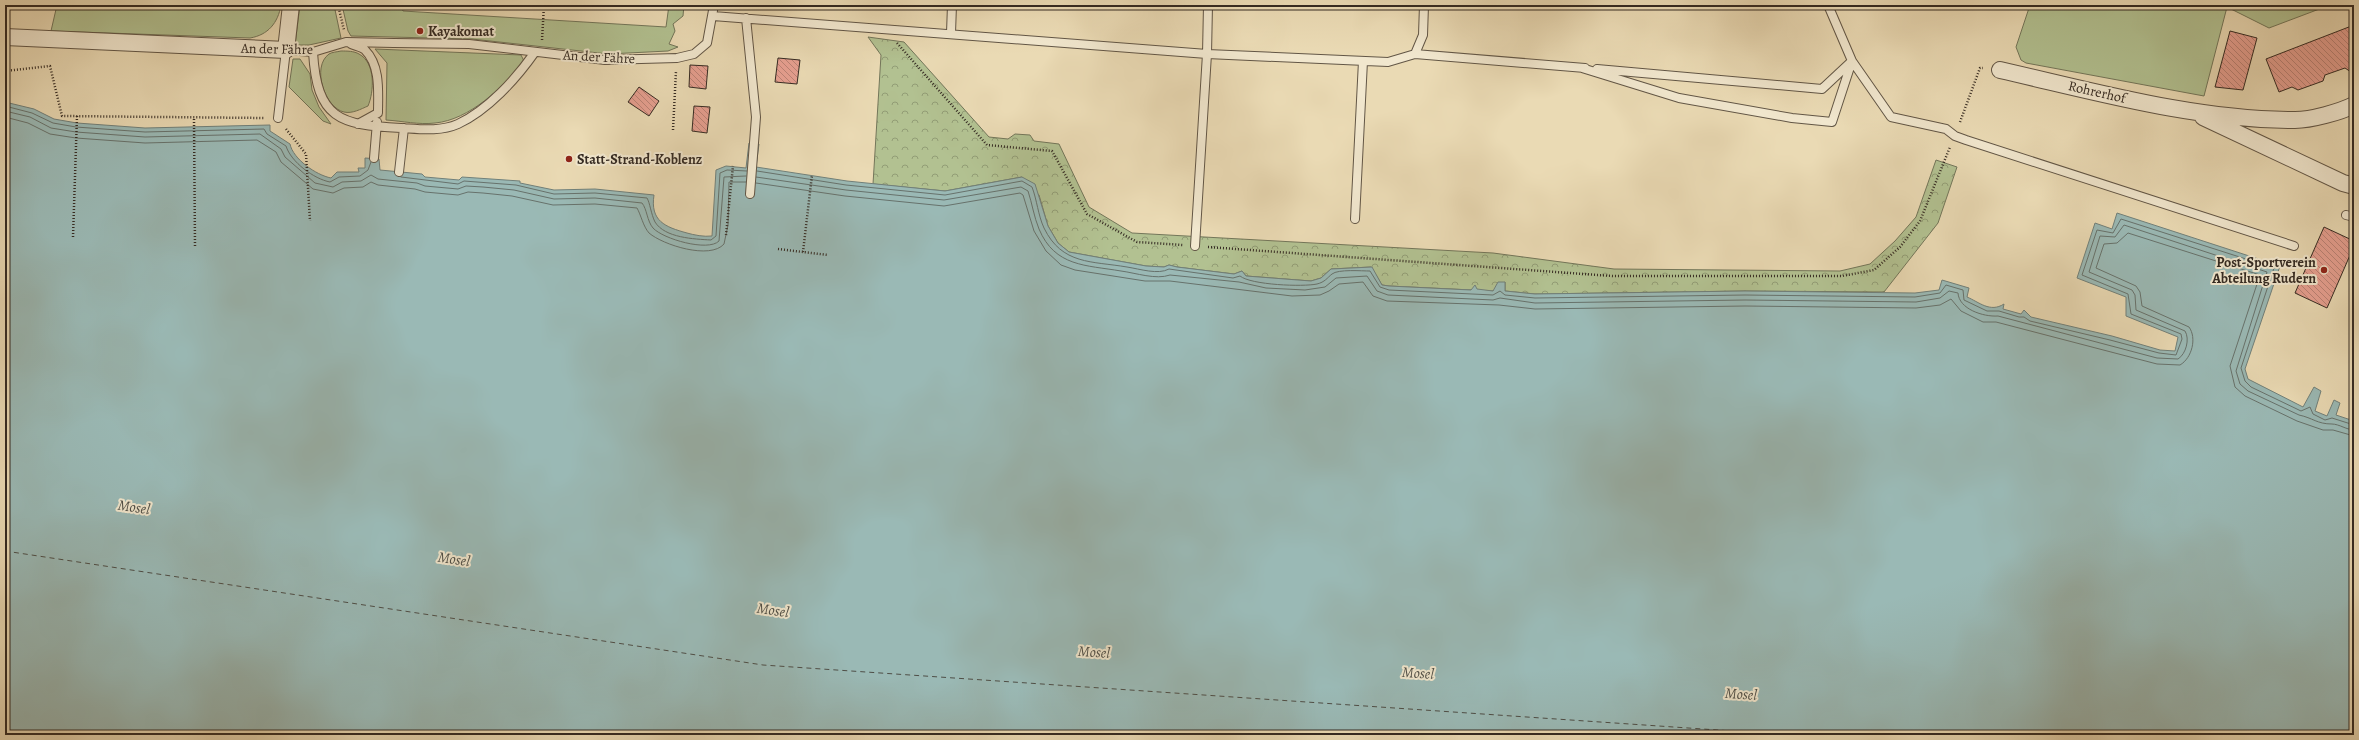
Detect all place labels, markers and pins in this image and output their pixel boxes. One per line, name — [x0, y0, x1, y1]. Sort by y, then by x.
place label: Kayakomat — [428, 22, 494, 41]
marker: Kayakomat — [415, 26, 425, 36]
place label: Statt-Strand-Koblenz — [577, 150, 703, 169]
marker: Statt-Strand-Koblenz — [564, 154, 574, 164]
place label: Post-Sportverein Abteilung Rudern — [2211, 253, 2316, 288]
marker: Post-Sportverein Abteilung Rudern — [2319, 265, 2329, 275]

